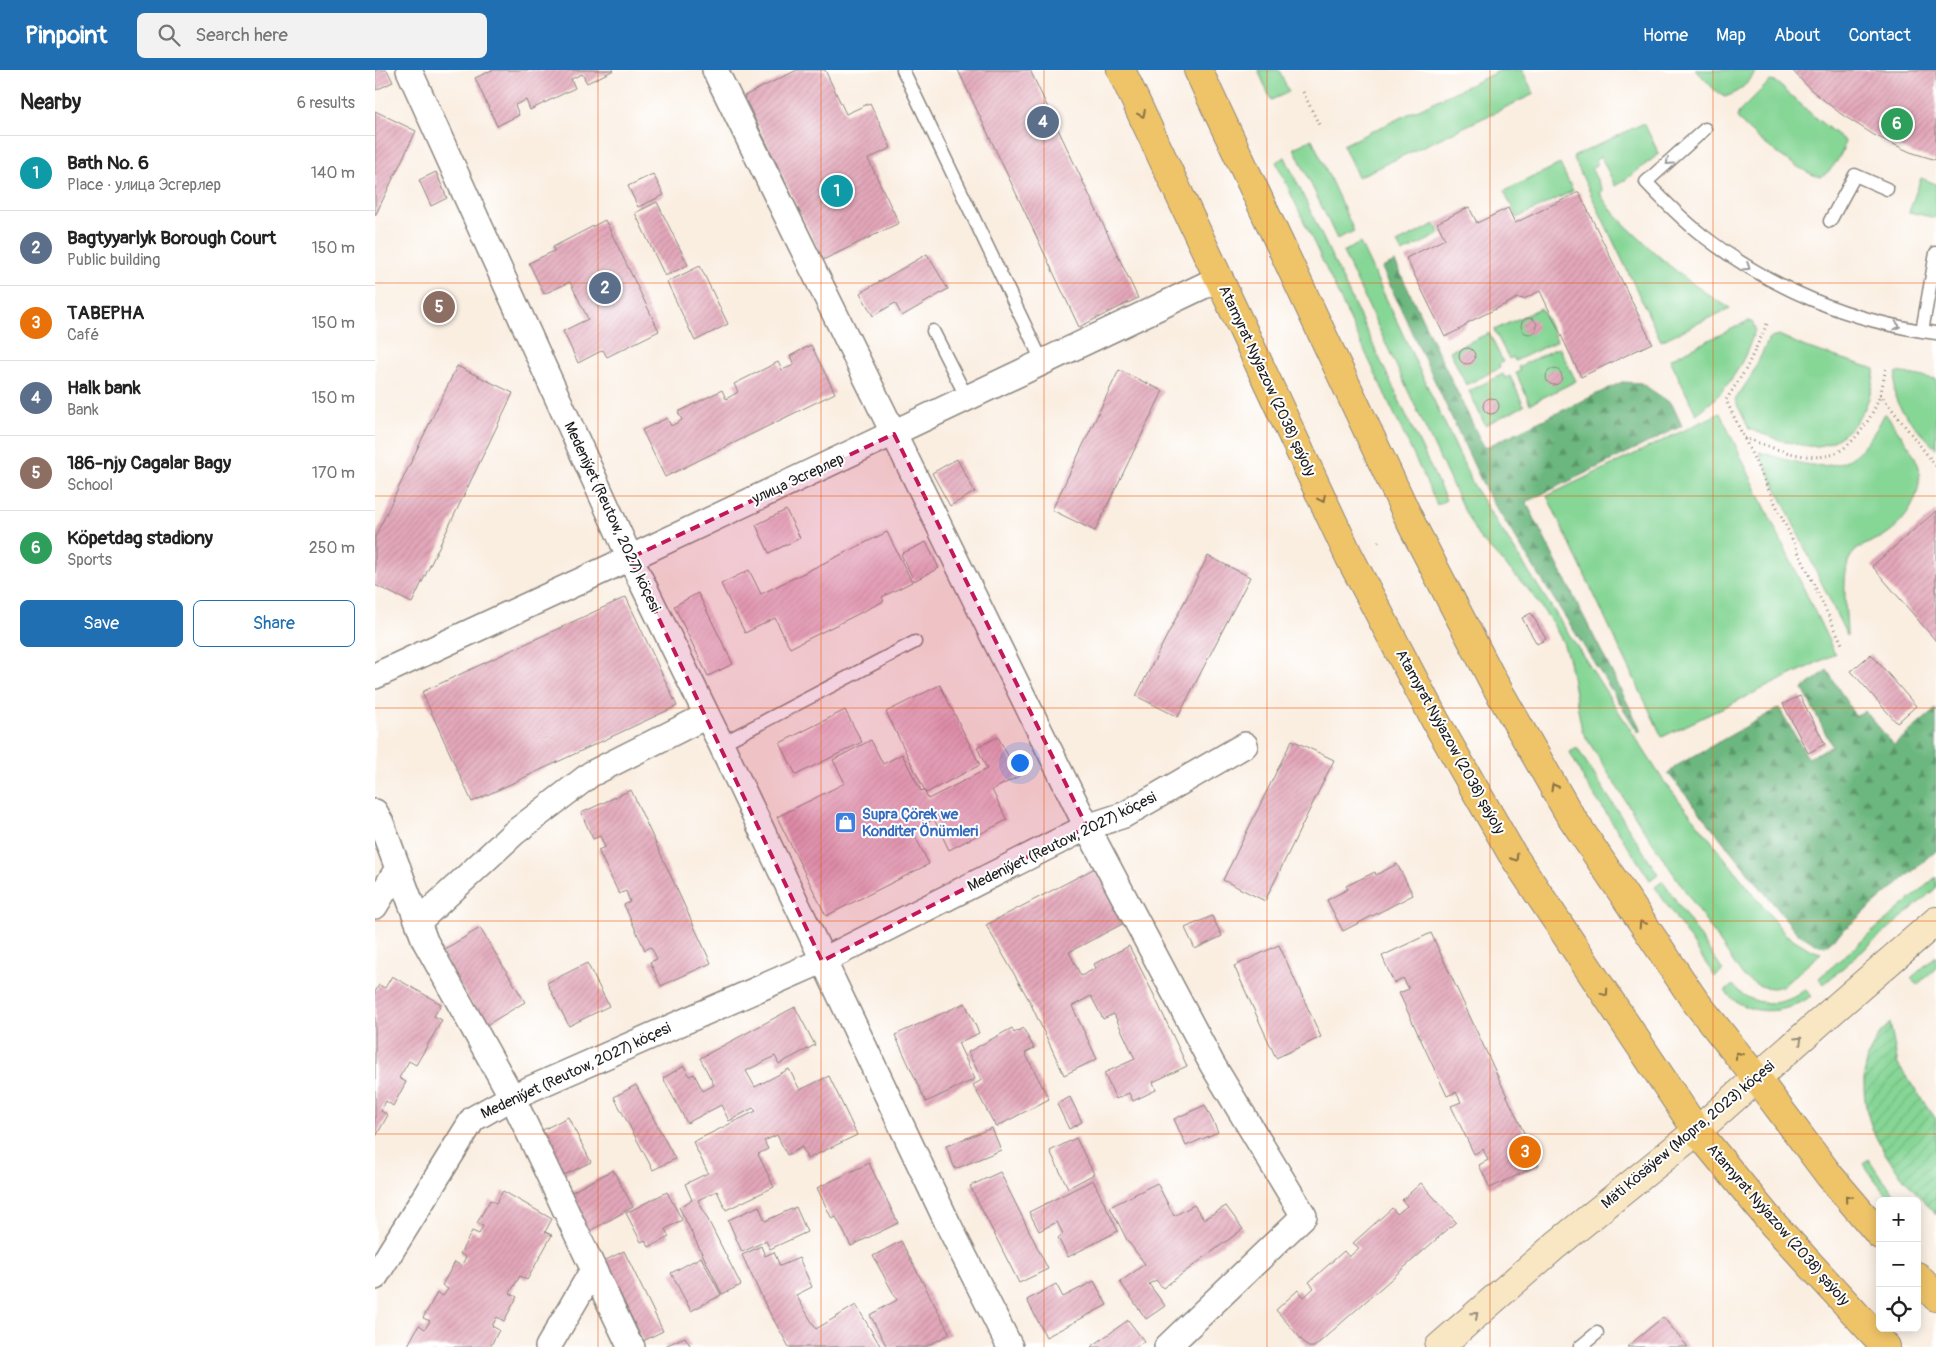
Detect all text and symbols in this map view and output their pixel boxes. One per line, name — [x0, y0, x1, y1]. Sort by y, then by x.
search box — [137, 13, 487, 58]
text: Pinpoint — [25, 21, 107, 50]
icon: search — [155, 21, 183, 49]
text: Search here — [195, 23, 288, 47]
text: Home — [1643, 24, 1688, 47]
text: Map — [1716, 24, 1746, 47]
text: About — [1774, 24, 1820, 47]
text: Contact — [1848, 24, 1911, 47]
text: Nearby — [20, 89, 81, 116]
text: 6 results — [297, 93, 355, 113]
pin: 4 — [1027, 103, 1059, 141]
pin: 6 — [1881, 105, 1913, 143]
one-way arrow — [1136, 109, 1146, 118]
text: Bath No. 6 — [67, 151, 149, 175]
one-way arrow — [1666, 156, 1675, 165]
text: 1 — [33, 163, 39, 183]
text: 140 m — [311, 163, 355, 183]
pin: 1 — [821, 172, 853, 210]
text: Place · улица Эсгерлер — [67, 175, 221, 195]
text: Bagtyyarlyk Borough Court — [67, 226, 276, 250]
text: 2 — [32, 238, 40, 258]
text: 150 m — [311, 238, 355, 258]
text: Public building — [67, 250, 160, 270]
one-way arrow — [1741, 260, 1750, 270]
pin: 2 — [589, 269, 621, 307]
street label: Atamyrat Nyýazow (2038) şaýoly — [1214, 282, 1320, 480]
pin: 5 — [423, 288, 455, 326]
text: ТАВЕРНА — [67, 301, 144, 325]
text: 3 — [32, 313, 40, 333]
text: 150 m — [311, 313, 355, 333]
one-way arrow — [1893, 320, 1902, 331]
text: Café — [67, 325, 99, 345]
text: Halk bank — [67, 376, 141, 400]
text: 4 — [31, 388, 41, 408]
text: 150 m — [311, 388, 355, 408]
text: Bank — [67, 400, 99, 420]
street label: Medeniýet (Reutow, 2027) köçesi — [559, 419, 665, 615]
street label: улица Эсгерлер — [748, 449, 847, 509]
text: 186-njy Cagalar Bagy — [67, 451, 231, 475]
text: 5 — [32, 463, 40, 483]
text: 170 m — [312, 463, 355, 483]
text: School — [67, 475, 113, 495]
one-way arrow — [1316, 494, 1327, 503]
text: Köpetdag stadiony — [67, 526, 213, 550]
text: 6 — [31, 538, 41, 558]
text: 250 m — [309, 538, 355, 558]
text: Sports — [67, 550, 112, 570]
button: Save — [20, 600, 183, 647]
button: Share — [193, 600, 355, 647]
street label: Atamyrat Nyýazow (2038) şaýoly — [1391, 646, 1509, 838]
your location — [1007, 750, 1033, 776]
one-way arrow — [1551, 784, 1561, 793]
street label: Medeniýet (Reutow, 2027) köçesi — [964, 788, 1160, 896]
place label: Supra Çörek we Konditer Önümleri — [862, 805, 979, 841]
shop icon: Supra Çörek we Konditer Önümleri — [834, 811, 858, 835]
one-way arrow — [1509, 852, 1519, 861]
one-way arrow — [1639, 920, 1648, 930]
one-way arrow — [1599, 987, 1608, 997]
street label: Medeniýet (Reutow, 2027) köçesi — [478, 1018, 674, 1124]
one-way arrow — [1794, 1037, 1803, 1046]
one-way arrow — [1736, 1052, 1744, 1061]
street label: Mäti Kösäýew (Mopra, 2023) köçesi — [1597, 1057, 1779, 1213]
pin: 3 — [1509, 1133, 1541, 1171]
street label: Atamyrat Nyýazow (2038) şaýoly — [1702, 1140, 1854, 1310]
one-way arrow — [1845, 1195, 1853, 1204]
map controls — [1876, 1197, 1921, 1332]
button: + — [1876, 1197, 1921, 1242]
button: − — [1876, 1242, 1921, 1287]
button: locate — [1876, 1287, 1921, 1332]
one-way arrow — [1470, 1312, 1479, 1321]

